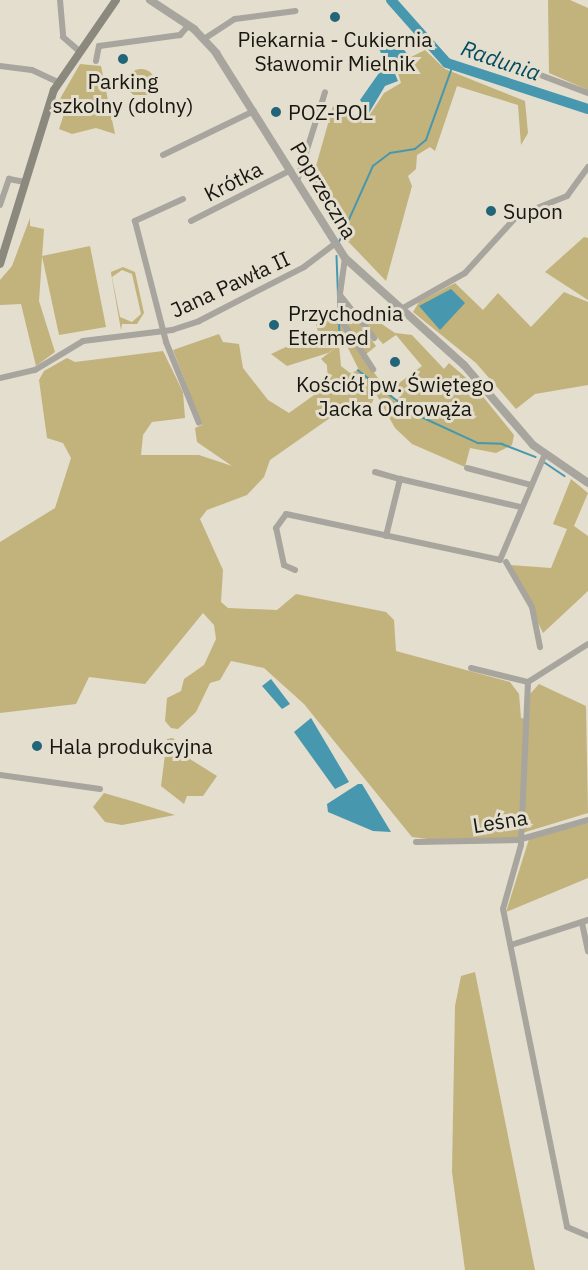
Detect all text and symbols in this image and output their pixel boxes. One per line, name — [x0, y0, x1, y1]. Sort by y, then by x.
marker: Piekarnia - Cukiernia Sławomir Mielnik — [328, 10, 342, 24]
place label: Piekarnia - Cukiernia Sławomir Mielnik — [238, 26, 432, 76]
water label: Radunia — [458, 34, 544, 86]
marker: Parking szkolny (dolny) — [116, 52, 130, 66]
place label: Parking szkolny (dolny) — [52, 68, 194, 118]
place label: POZ-POL — [288, 99, 373, 125]
marker: POZ-POL — [269, 105, 283, 119]
street label: Poprzeczna — [285, 137, 363, 243]
street label: Krótka — [200, 156, 266, 206]
place label: Supon — [503, 198, 563, 224]
marker: Supon — [484, 204, 498, 218]
street label: Jana Pawła II — [166, 245, 294, 323]
place label: Przychodnia Etermed — [288, 300, 403, 350]
marker: Przychodnia Etermed — [265, 316, 283, 334]
marker: Kościół pw. Świętego Jacka Odrowąża — [388, 355, 402, 369]
place label: Kościół pw. Świętego Jacka Odrowąża — [296, 371, 494, 421]
place label: Hala produkcyjna — [49, 733, 213, 759]
marker: Hala produkcyjna — [30, 739, 44, 753]
street label: Leśna — [471, 804, 529, 838]

